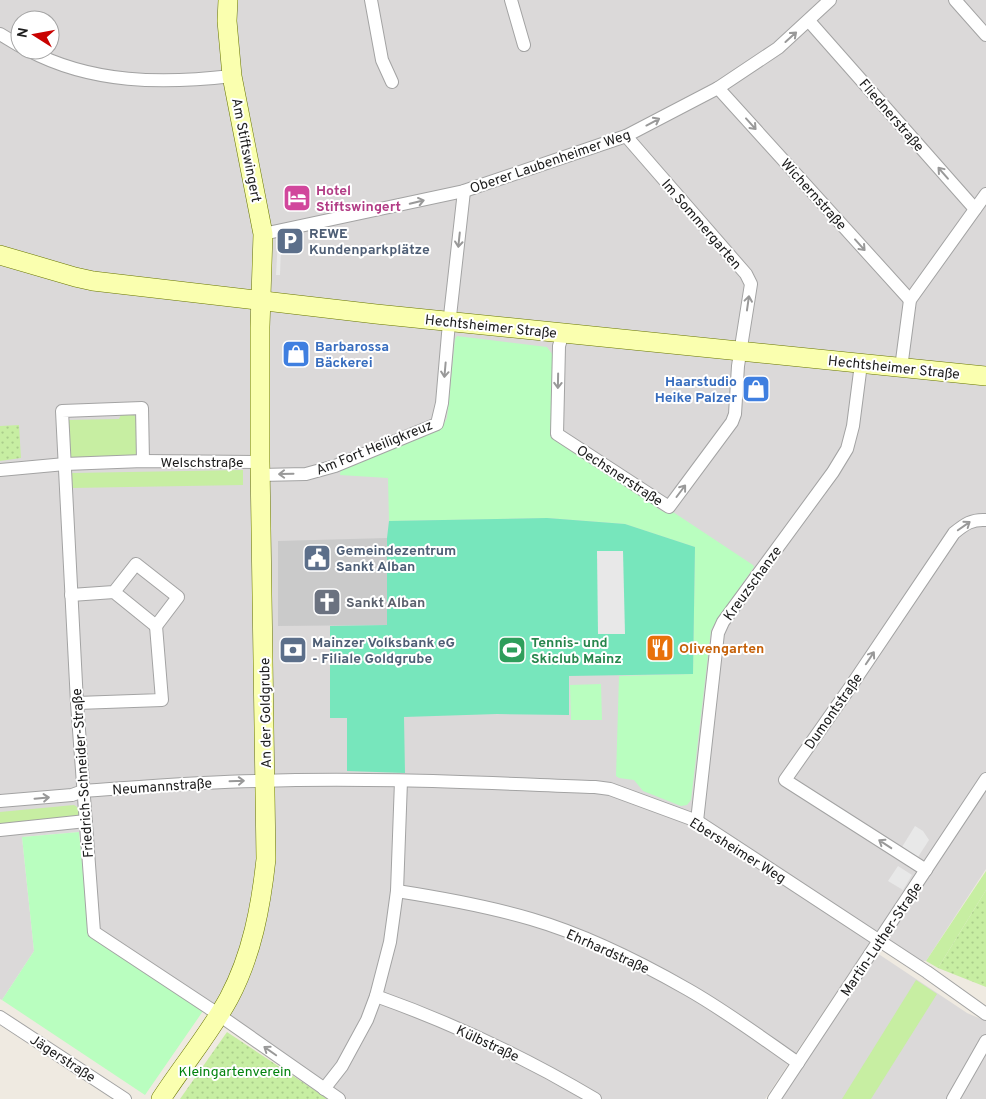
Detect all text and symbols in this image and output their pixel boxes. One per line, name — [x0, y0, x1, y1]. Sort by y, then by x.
north arrow — [10, 10, 60, 60]
text: N — [14, 26, 33, 39]
one-way arrow — [784, 31, 797, 43]
street label: Fliednerstraße — [855, 76, 927, 156]
street label: Am Stiftswingert — [227, 97, 264, 204]
one-way arrow — [645, 117, 660, 126]
one-way arrow — [745, 118, 757, 131]
street label: Oberer Laubenheimer Weg — [468, 127, 633, 198]
street label: Wichernstraße — [776, 156, 849, 234]
one-way arrow — [937, 166, 949, 179]
street label: Im Sommergarten — [657, 176, 745, 273]
hotel icon: Hotel Stiftswingert — [282, 183, 312, 213]
place label: Hotel Stiftswingert — [316, 183, 401, 216]
one-way arrow — [408, 197, 424, 206]
parking icon: REWE Kundenparkplätze — [275, 226, 305, 256]
place label: REWE Kundenparkplätze — [309, 226, 430, 259]
one-way arrow — [454, 231, 464, 247]
one-way arrow — [854, 238, 866, 251]
one-way arrow — [743, 296, 753, 312]
street label: Hechtsheimer Straße — [424, 312, 558, 343]
shop icon: Barbarossa Bäckerei — [281, 339, 311, 369]
place label: Barbarossa Bäckerei — [315, 339, 389, 372]
street label: Hechtsheimer Straße — [827, 353, 961, 384]
one-way arrow — [440, 362, 449, 378]
one-way arrow — [553, 373, 563, 389]
place label: Haarstudio Heike Palzer — [655, 374, 737, 407]
shop icon: Haarstudio Heike Palzer — [741, 374, 771, 404]
street label: Am Fort Heiligkreuz — [314, 417, 435, 480]
street label: Oechsnerstraße — [573, 442, 665, 510]
street label: Welschstraße — [161, 455, 243, 472]
one-way arrow — [278, 469, 294, 479]
one-way arrow — [676, 485, 687, 498]
one-way arrow — [957, 521, 971, 531]
public building icon: Gemeindezentrum Sankt Alban — [302, 543, 332, 573]
place label: Gemeindezentrum Sankt Alban — [336, 543, 456, 576]
street label: Kreuzschanze — [720, 543, 786, 624]
church icon: Sankt Alban — [312, 587, 342, 617]
place label: Sankt Alban — [346, 595, 425, 612]
restaurant icon: Olivengarten — [645, 633, 675, 663]
bank icon: Mainzer Volksbank eG - Filiale Goldgrube — [278, 635, 308, 665]
place label: Mainzer Volksbank eG - Filiale Goldgrube — [312, 635, 455, 668]
sports icon: Tennis- und Skiclub Mainz — [497, 635, 527, 665]
place label: Tennis- und Skiclub Mainz — [531, 635, 622, 668]
place label: Olivengarten — [679, 641, 764, 658]
one-way arrow — [865, 651, 876, 665]
street label: An der Goldgrube — [257, 657, 276, 768]
street label: Dumontstraße — [802, 670, 867, 753]
street label: Friedrich-Schneider-Straße — [69, 688, 98, 858]
street label: Neumannstraße — [112, 776, 212, 799]
one-way arrow — [229, 777, 245, 786]
one-way arrow — [34, 793, 50, 803]
street label: Ebersheimer Weg — [686, 815, 789, 888]
one-way arrow — [879, 839, 893, 849]
street label: Martin-Luther-Straße — [838, 880, 927, 1000]
street label: Ehrhardstraße — [563, 926, 652, 978]
street label: Külbstraße — [453, 1022, 522, 1066]
street label: Jägerstraße — [26, 1032, 98, 1087]
one-way arrow — [263, 1046, 277, 1056]
park label: Kleingartenverein — [179, 1064, 291, 1081]

